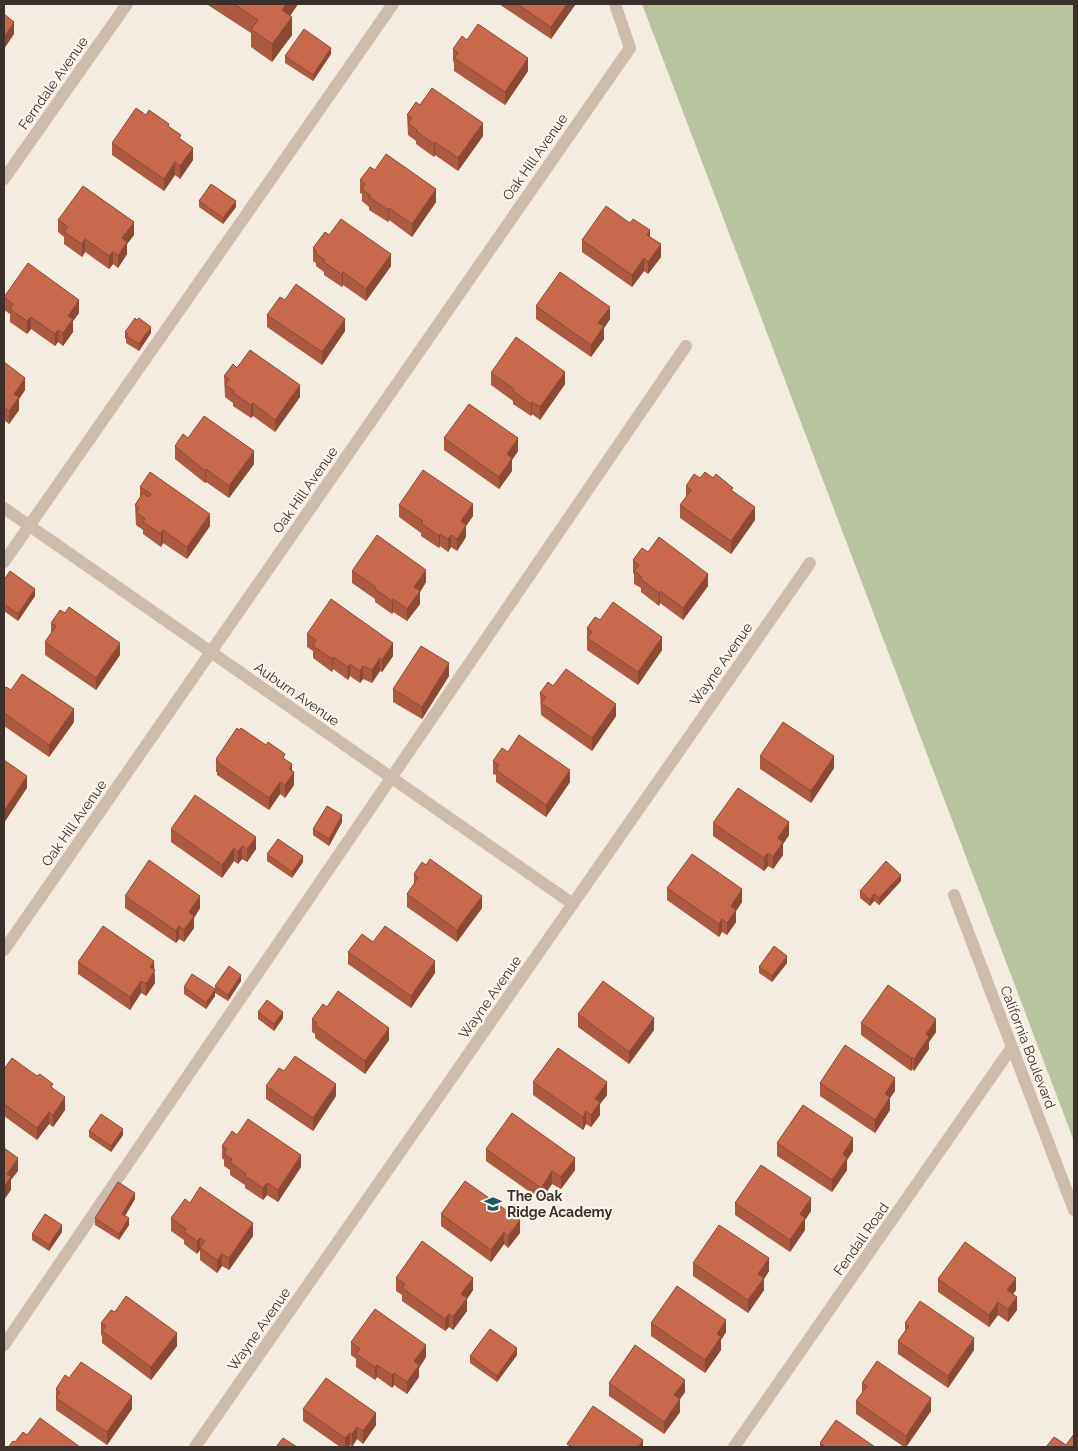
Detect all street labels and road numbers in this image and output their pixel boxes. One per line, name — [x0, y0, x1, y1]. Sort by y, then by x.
street label: Ferndale Avenue — [15, 33, 91, 133]
street label: Oak Hill Avenue — [499, 111, 571, 203]
street label: Oak Hill Avenue — [269, 444, 341, 536]
street label: Wayne Avenue — [686, 619, 756, 709]
street label: Auburn Avenue — [251, 659, 343, 729]
street label: Oak Hill Avenue — [38, 777, 110, 869]
street label: Wayne Avenue — [455, 952, 525, 1042]
street label: California Boulevard — [997, 983, 1059, 1111]
street label: Fendall Road — [830, 1200, 892, 1278]
street label: Wayne Avenue — [224, 1284, 294, 1374]

